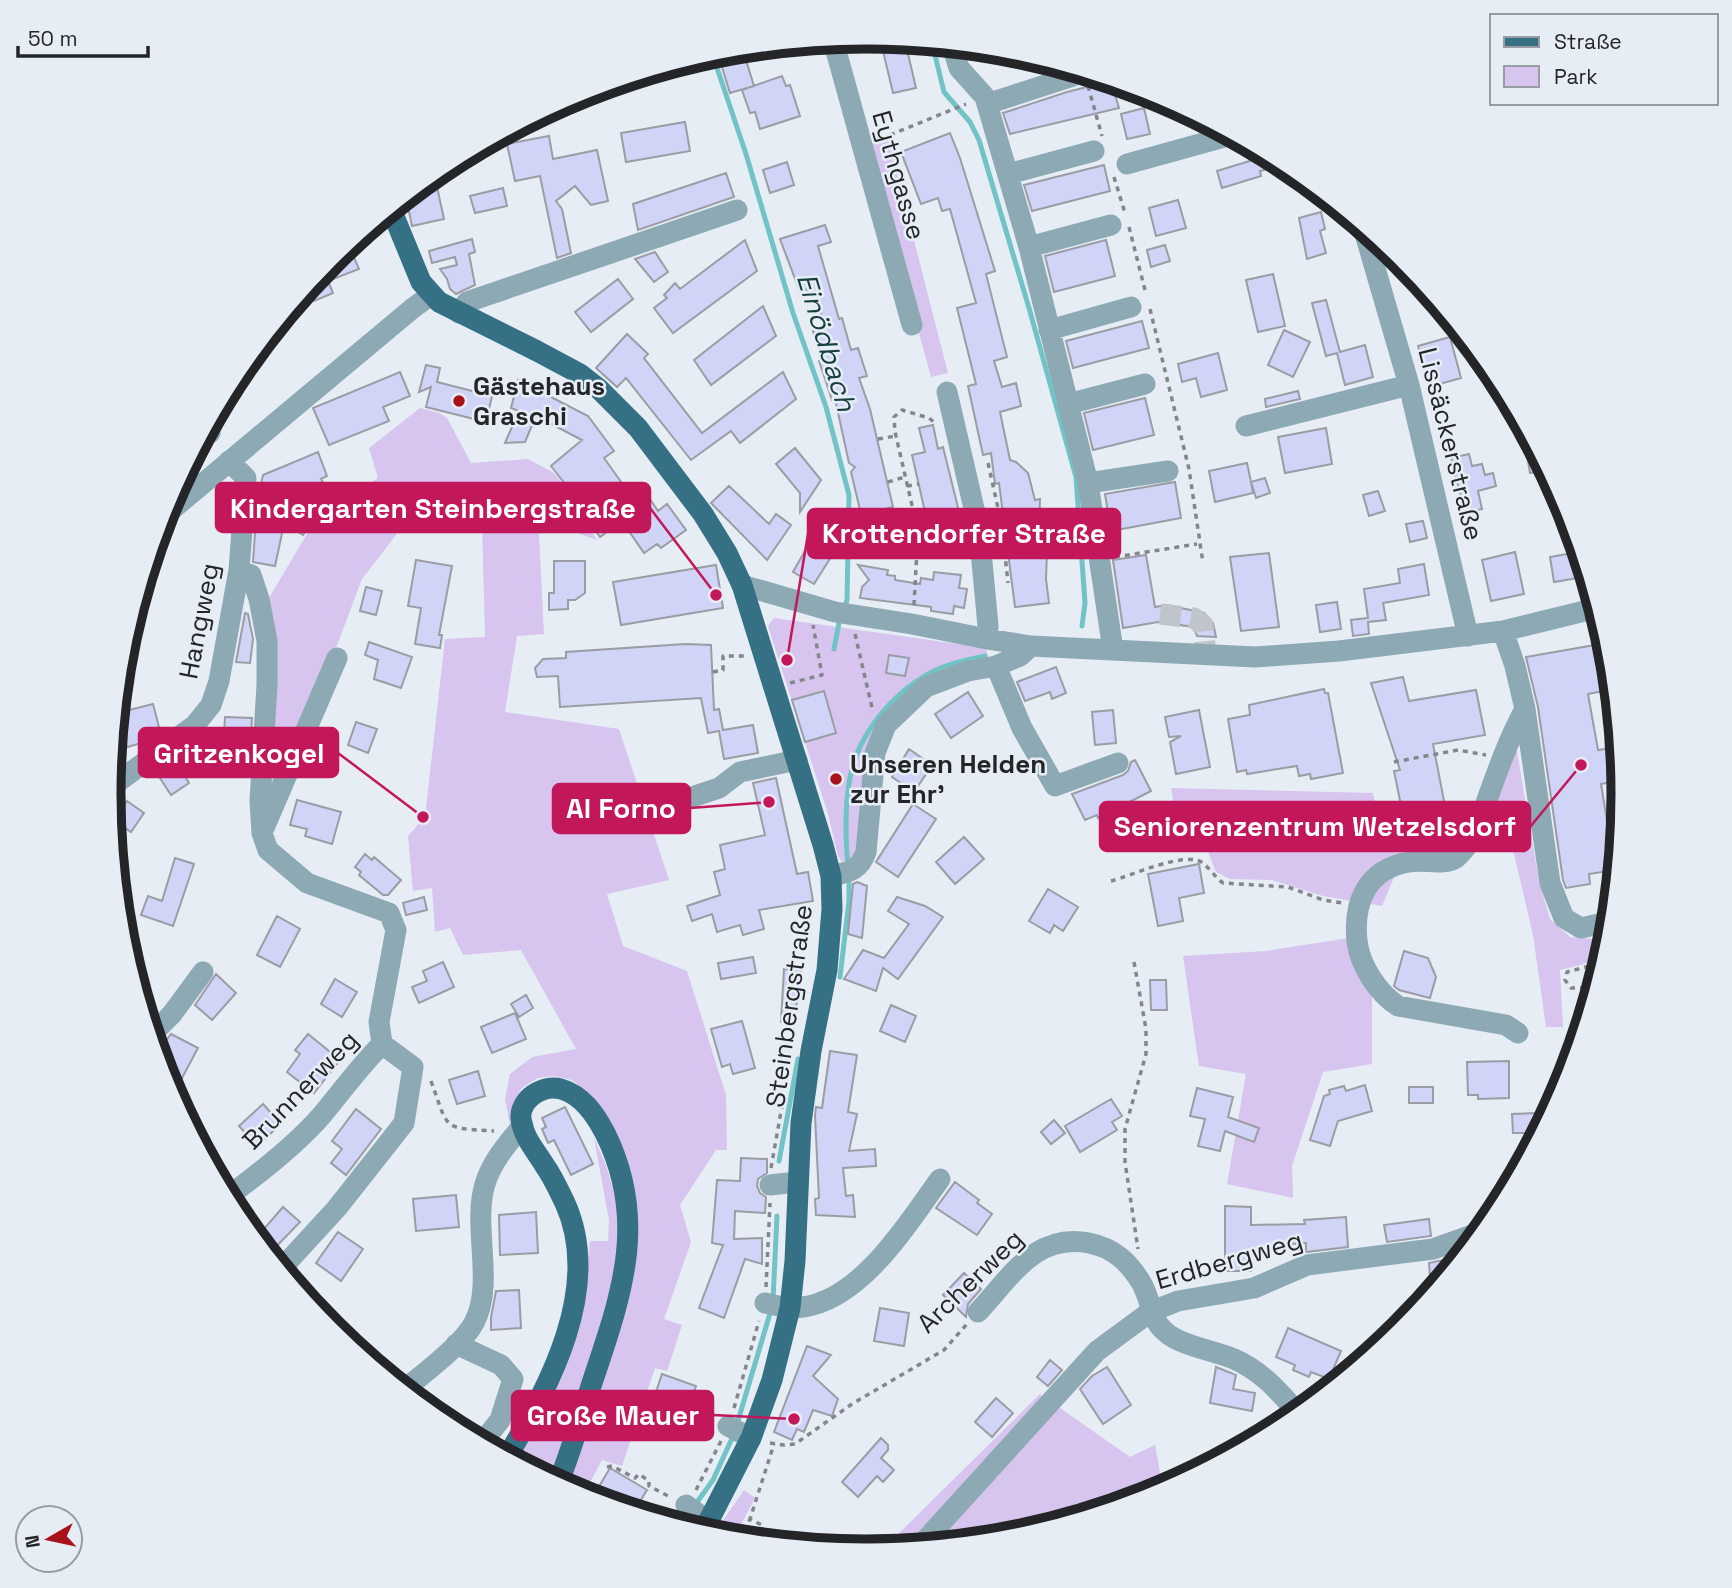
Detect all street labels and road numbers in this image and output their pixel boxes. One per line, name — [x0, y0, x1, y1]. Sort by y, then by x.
street label: Eythgasse — [864, 106, 934, 244]
street label: Lissäckerstraße — [1411, 344, 1491, 544]
street label: Hangweg — [171, 560, 227, 682]
street label: Steinbergstraße — [758, 902, 820, 1110]
street label: Brunnerweg — [235, 1023, 365, 1157]
street label: Archerweg — [910, 1222, 1030, 1340]
street label: Erdbergweg — [1151, 1223, 1307, 1297]

